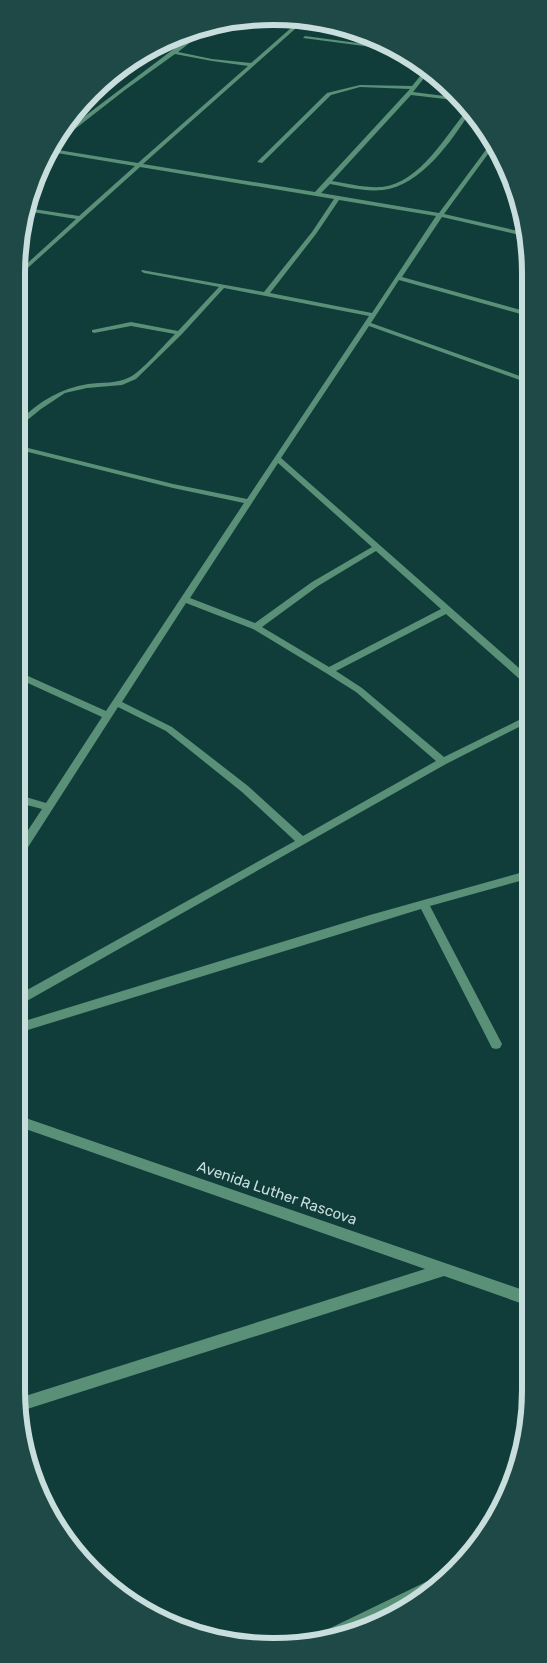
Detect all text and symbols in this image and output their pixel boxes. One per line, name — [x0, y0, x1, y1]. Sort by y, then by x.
street label: Avenida Luther Rascova — [195, 1157, 359, 1229]

